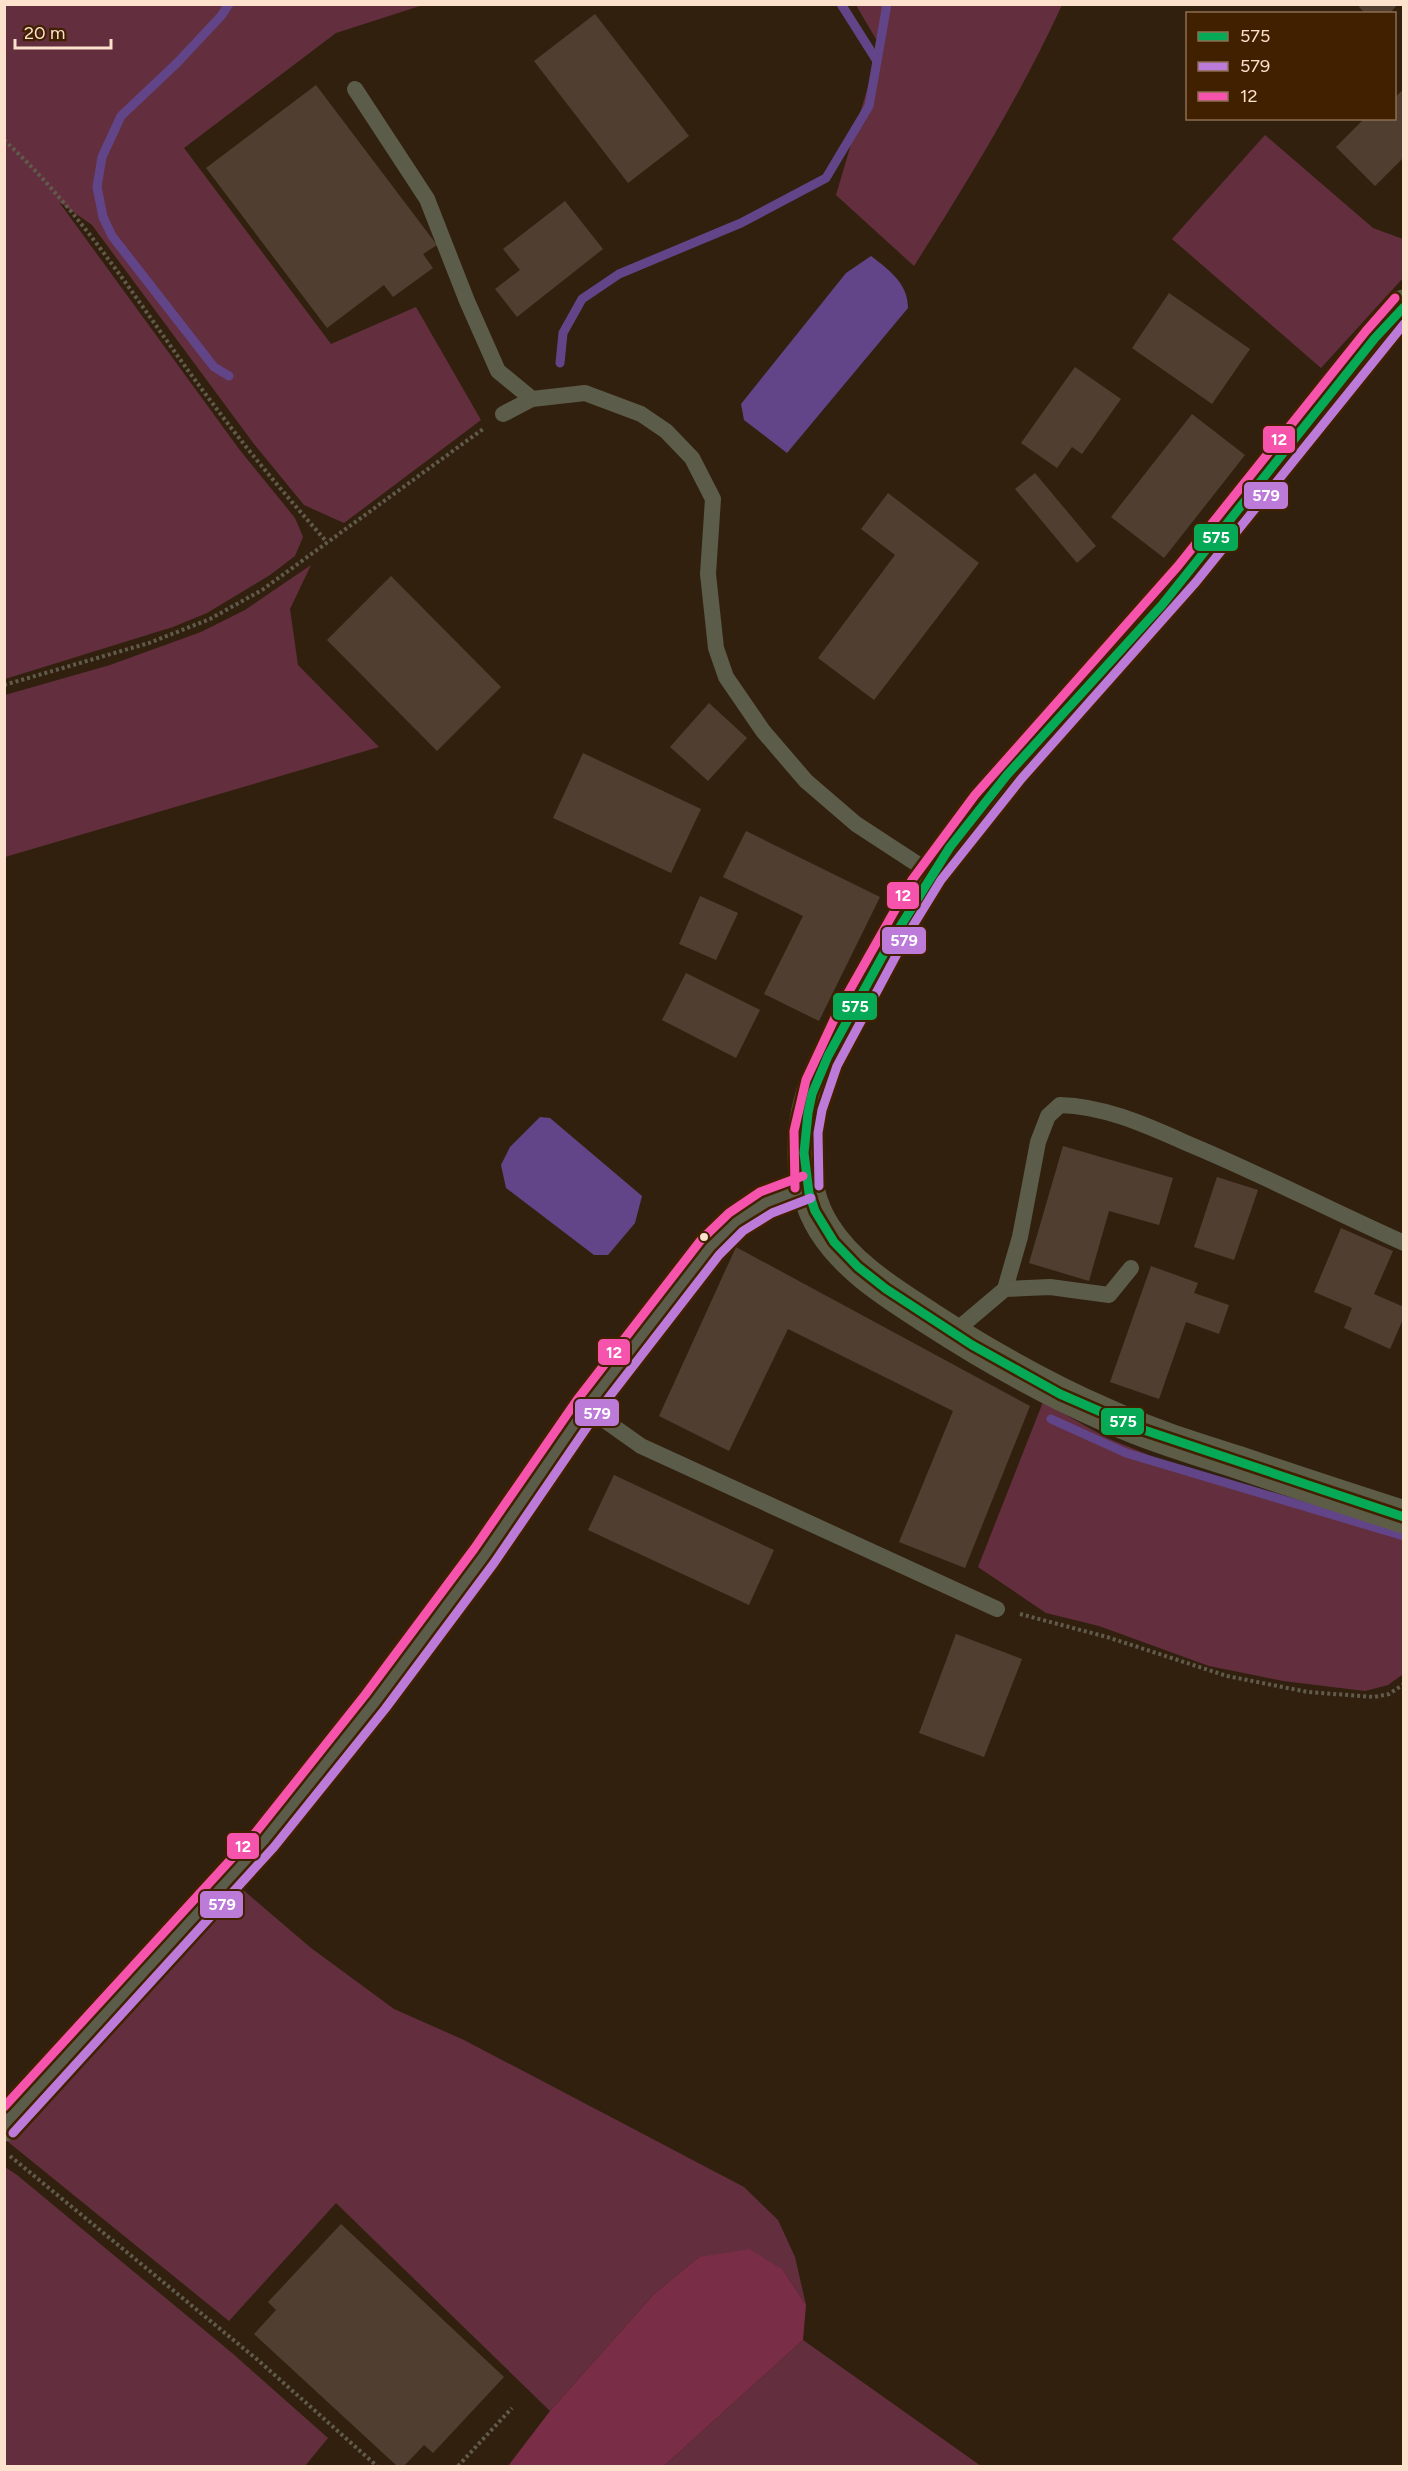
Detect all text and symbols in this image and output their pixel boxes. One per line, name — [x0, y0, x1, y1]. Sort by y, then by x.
scale bar — [15, 12, 111, 50]
legend — [1186, 12, 1396, 120]
text: 20 m — [24, 22, 65, 44]
text: 575 — [1240, 25, 1270, 47]
text: 579 — [1240, 55, 1270, 77]
text: 12 — [1240, 85, 1258, 107]
line badge: 12 — [1262, 425, 1296, 454]
text: 12 — [1271, 430, 1287, 449]
line badge: 579 — [1243, 481, 1289, 510]
text: 579 — [1252, 486, 1280, 505]
line badge: 575 — [1193, 523, 1239, 552]
text: 575 — [1202, 528, 1230, 547]
line badge: 12 — [886, 881, 920, 910]
text: 12 — [895, 886, 911, 905]
line badge: 579 — [881, 926, 927, 955]
text: 579 — [890, 931, 918, 950]
line badge: 575 — [832, 992, 878, 1021]
text: 575 — [841, 997, 869, 1016]
unlabelled marker — [698, 1231, 710, 1243]
line badge: 12 — [597, 1338, 631, 1366]
text: 12 — [606, 1343, 622, 1362]
line badge: 579 — [574, 1398, 620, 1427]
text: 579 — [583, 1404, 611, 1423]
line badge: 575 — [1100, 1407, 1145, 1436]
text: 575 — [1109, 1412, 1137, 1431]
line badge: 12 — [226, 1832, 260, 1860]
text: 12 — [235, 1837, 251, 1856]
line badge: 579 — [199, 1890, 244, 1919]
text: 579 — [208, 1895, 236, 1914]

